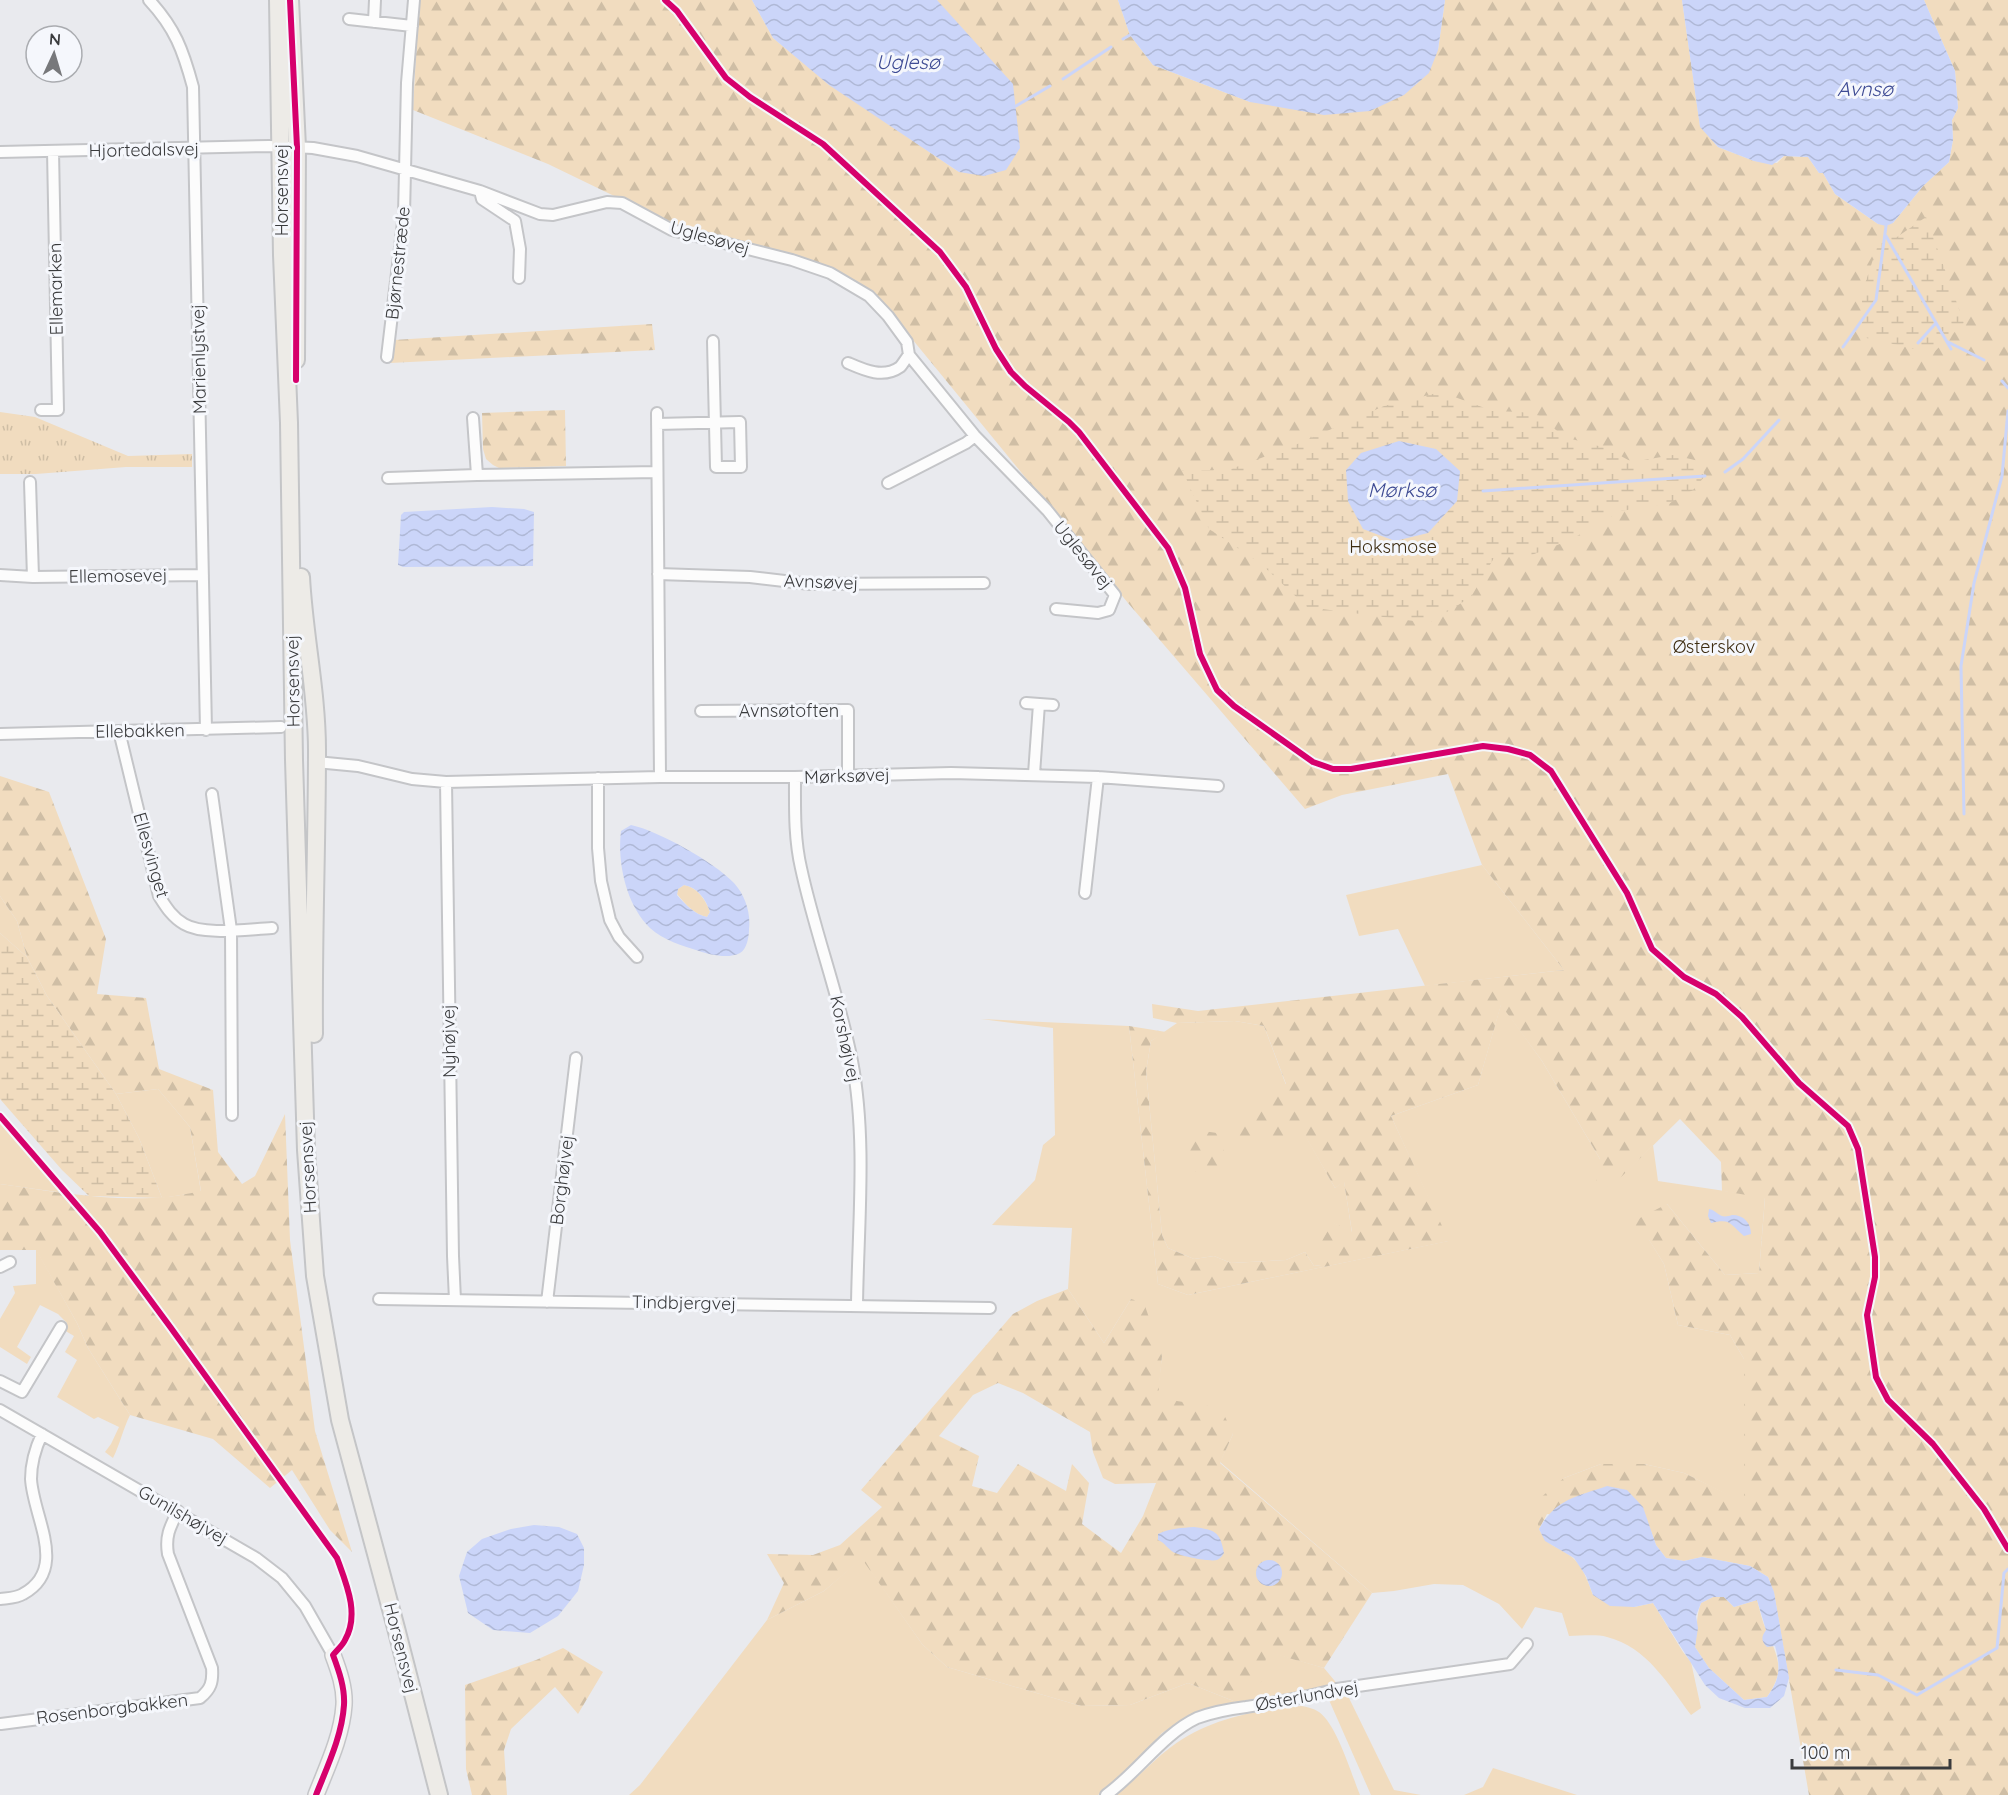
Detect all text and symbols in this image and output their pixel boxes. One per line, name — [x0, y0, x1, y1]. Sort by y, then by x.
north arrow — [24, 24, 84, 84]
text: N — [48, 29, 62, 49]
water label: Uglesø — [876, 49, 942, 74]
water label: Avnsø — [1837, 76, 1895, 101]
street label: Hjortedalsvej — [88, 137, 200, 162]
street label: Horsensvej — [270, 144, 293, 236]
street label: Bjørnestræde — [380, 205, 415, 321]
street label: Uglesøvej — [668, 215, 753, 260]
street label: Ellemarken — [43, 243, 68, 335]
street label: Marienlystvej — [186, 304, 211, 414]
water label: Mørksø — [1368, 477, 1438, 502]
street label: Uglesøvej — [1049, 516, 1118, 594]
park label: Hoksmose — [1349, 535, 1437, 558]
street label: Ellemosevej — [68, 563, 168, 588]
street label: Avnsøvej — [783, 569, 859, 594]
street label: Horsensvej — [280, 634, 305, 728]
park label: Østerskov — [1673, 635, 1755, 658]
street label: Avnsøtoften — [739, 699, 839, 722]
street label: Ellebakken — [95, 718, 185, 743]
street label: Mørksøvej — [804, 763, 890, 788]
street label: Ellesvinget — [128, 809, 175, 900]
street label: Korshøjvej — [825, 993, 866, 1085]
street label: Nyhøjvej — [436, 1004, 461, 1078]
street label: Horsensvej — [294, 1120, 321, 1214]
street label: Borghøjvej — [545, 1133, 578, 1226]
street label: Tindbjergvej — [632, 1290, 736, 1315]
street label: Gunilshøjvej — [134, 1480, 232, 1550]
street label: Horsensvej — [379, 1600, 424, 1696]
street label: Østerlundvej — [1253, 1675, 1360, 1716]
street label: Rosenborgbakken — [35, 1688, 189, 1729]
scale bar — [1792, 1732, 1950, 1770]
text: 100 m — [1801, 1741, 1850, 1764]

